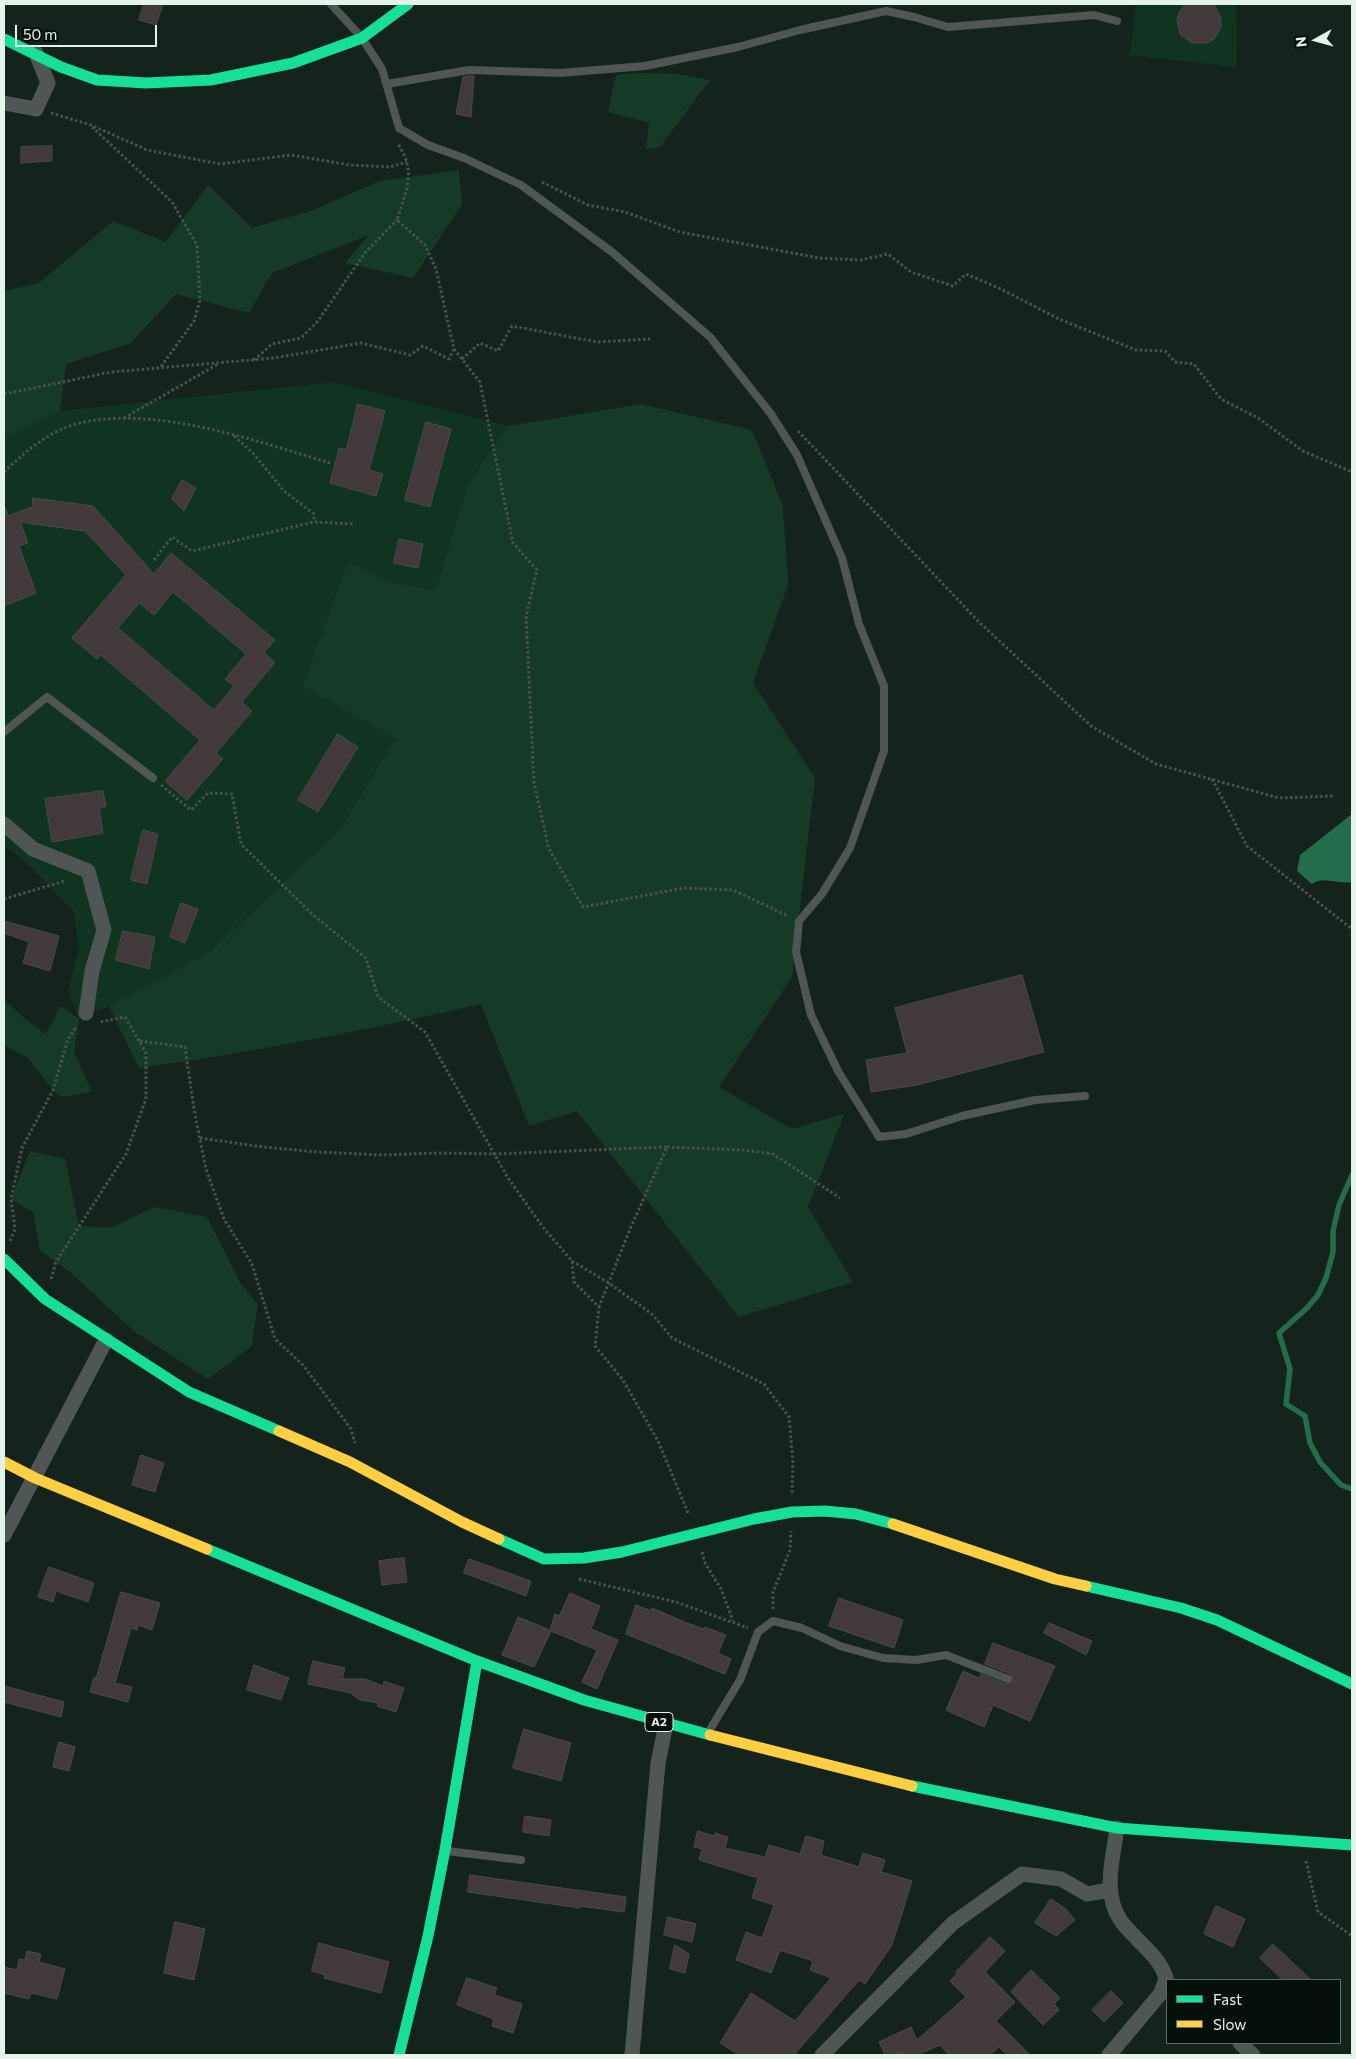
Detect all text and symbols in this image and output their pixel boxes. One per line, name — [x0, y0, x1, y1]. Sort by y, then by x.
scale bar — [18, 15, 160, 47]
north arrow — [1291, 15, 1341, 65]
text: 50 m — [23, 25, 57, 43]
text: N — [1292, 36, 1310, 48]
road number: A2 — [645, 1712, 673, 1731]
legend — [1166, 1979, 1341, 2044]
text: Fast — [1213, 1990, 1242, 2008]
text: Slow — [1213, 2015, 1246, 2033]

